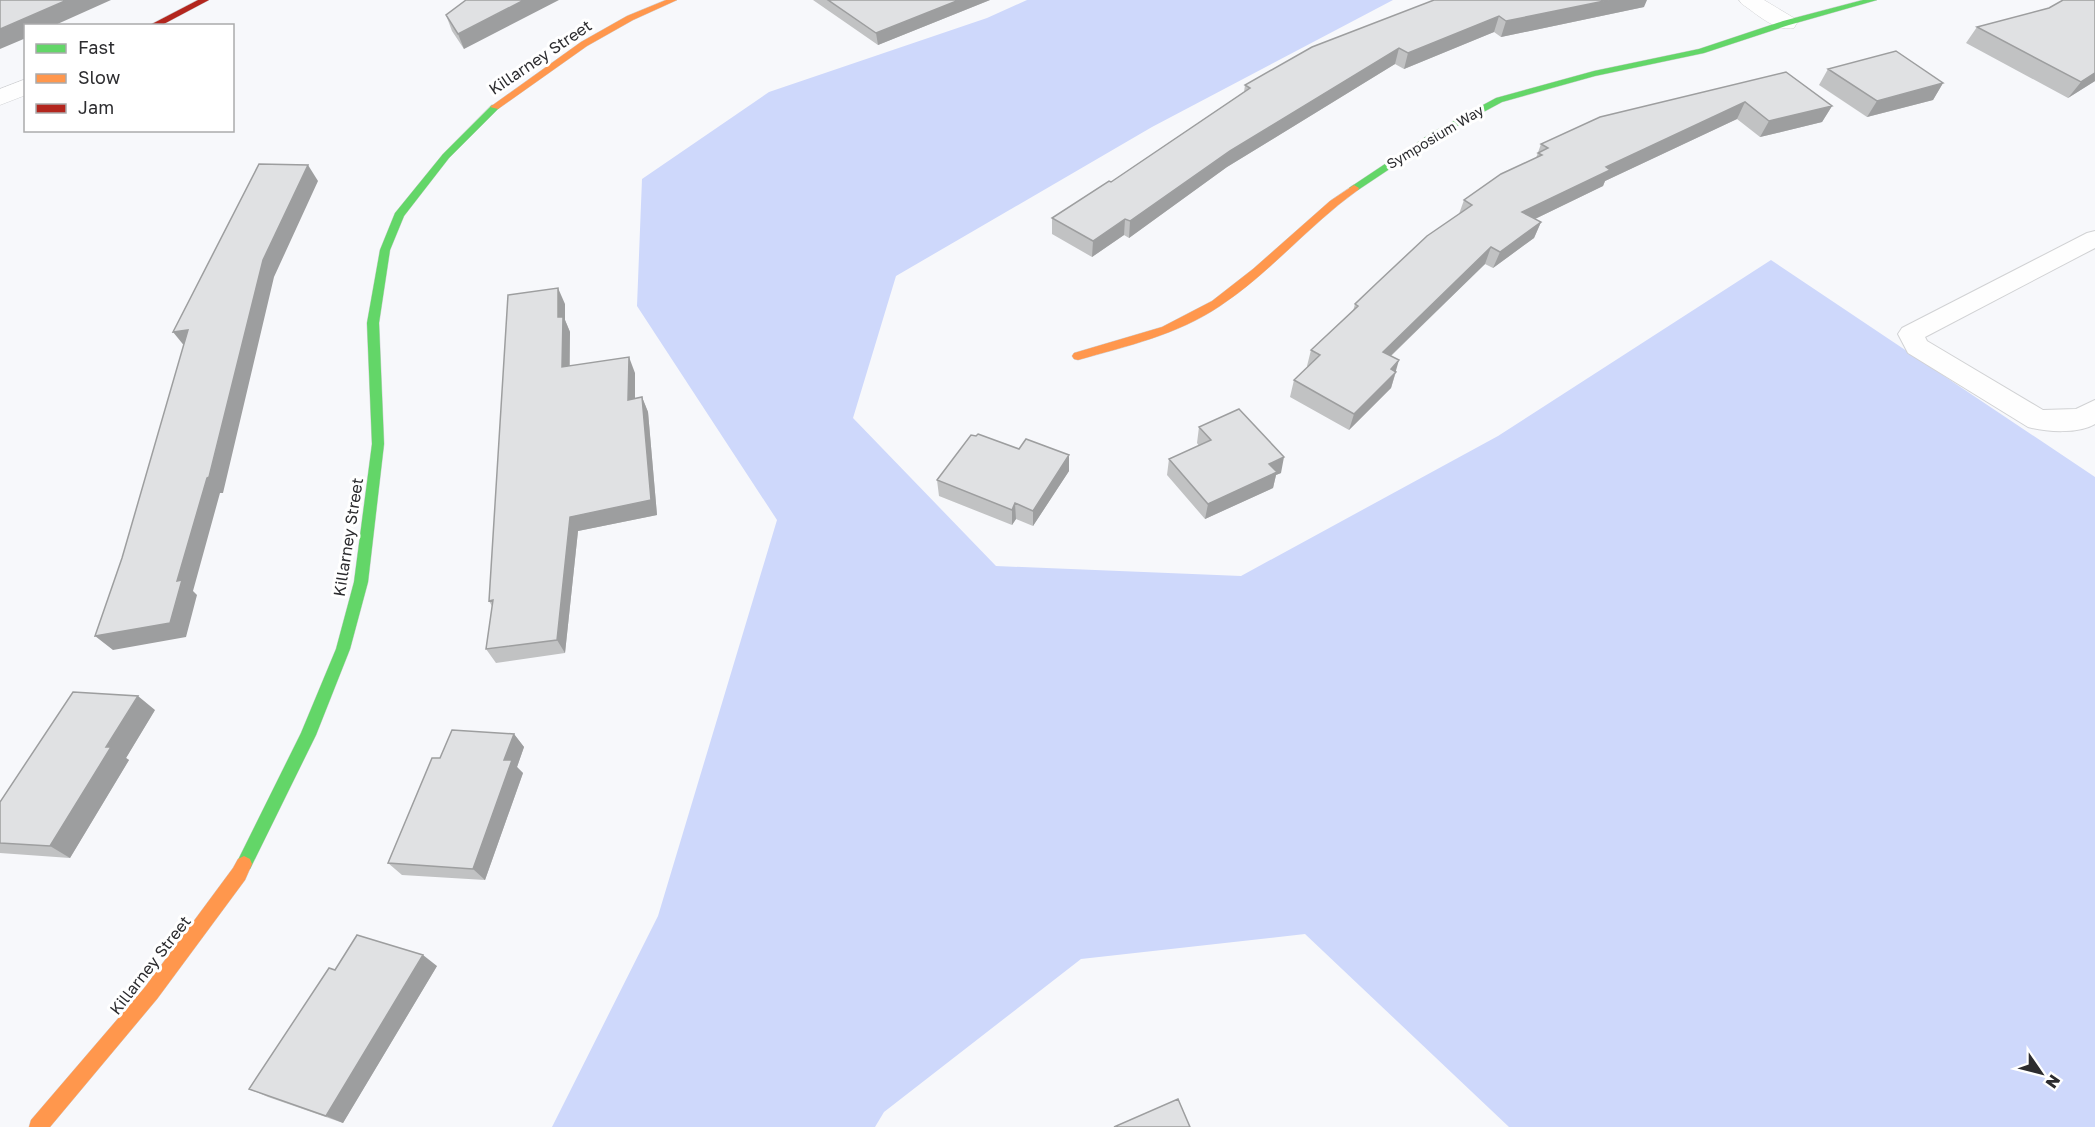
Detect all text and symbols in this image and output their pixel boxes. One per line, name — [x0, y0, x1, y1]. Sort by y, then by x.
street label: Killarney Street — [485, 15, 595, 99]
legend — [24, 24, 234, 132]
text: Fast — [78, 36, 115, 58]
text: Slow — [78, 66, 121, 88]
text: Jam — [78, 96, 114, 118]
street label: Symposium Way — [1383, 101, 1486, 172]
street label: Killarney Street — [329, 476, 367, 598]
street label: Killarney Street — [105, 912, 195, 1018]
north arrow — [2011, 1043, 2071, 1103]
text: N — [2042, 1071, 2065, 1092]

